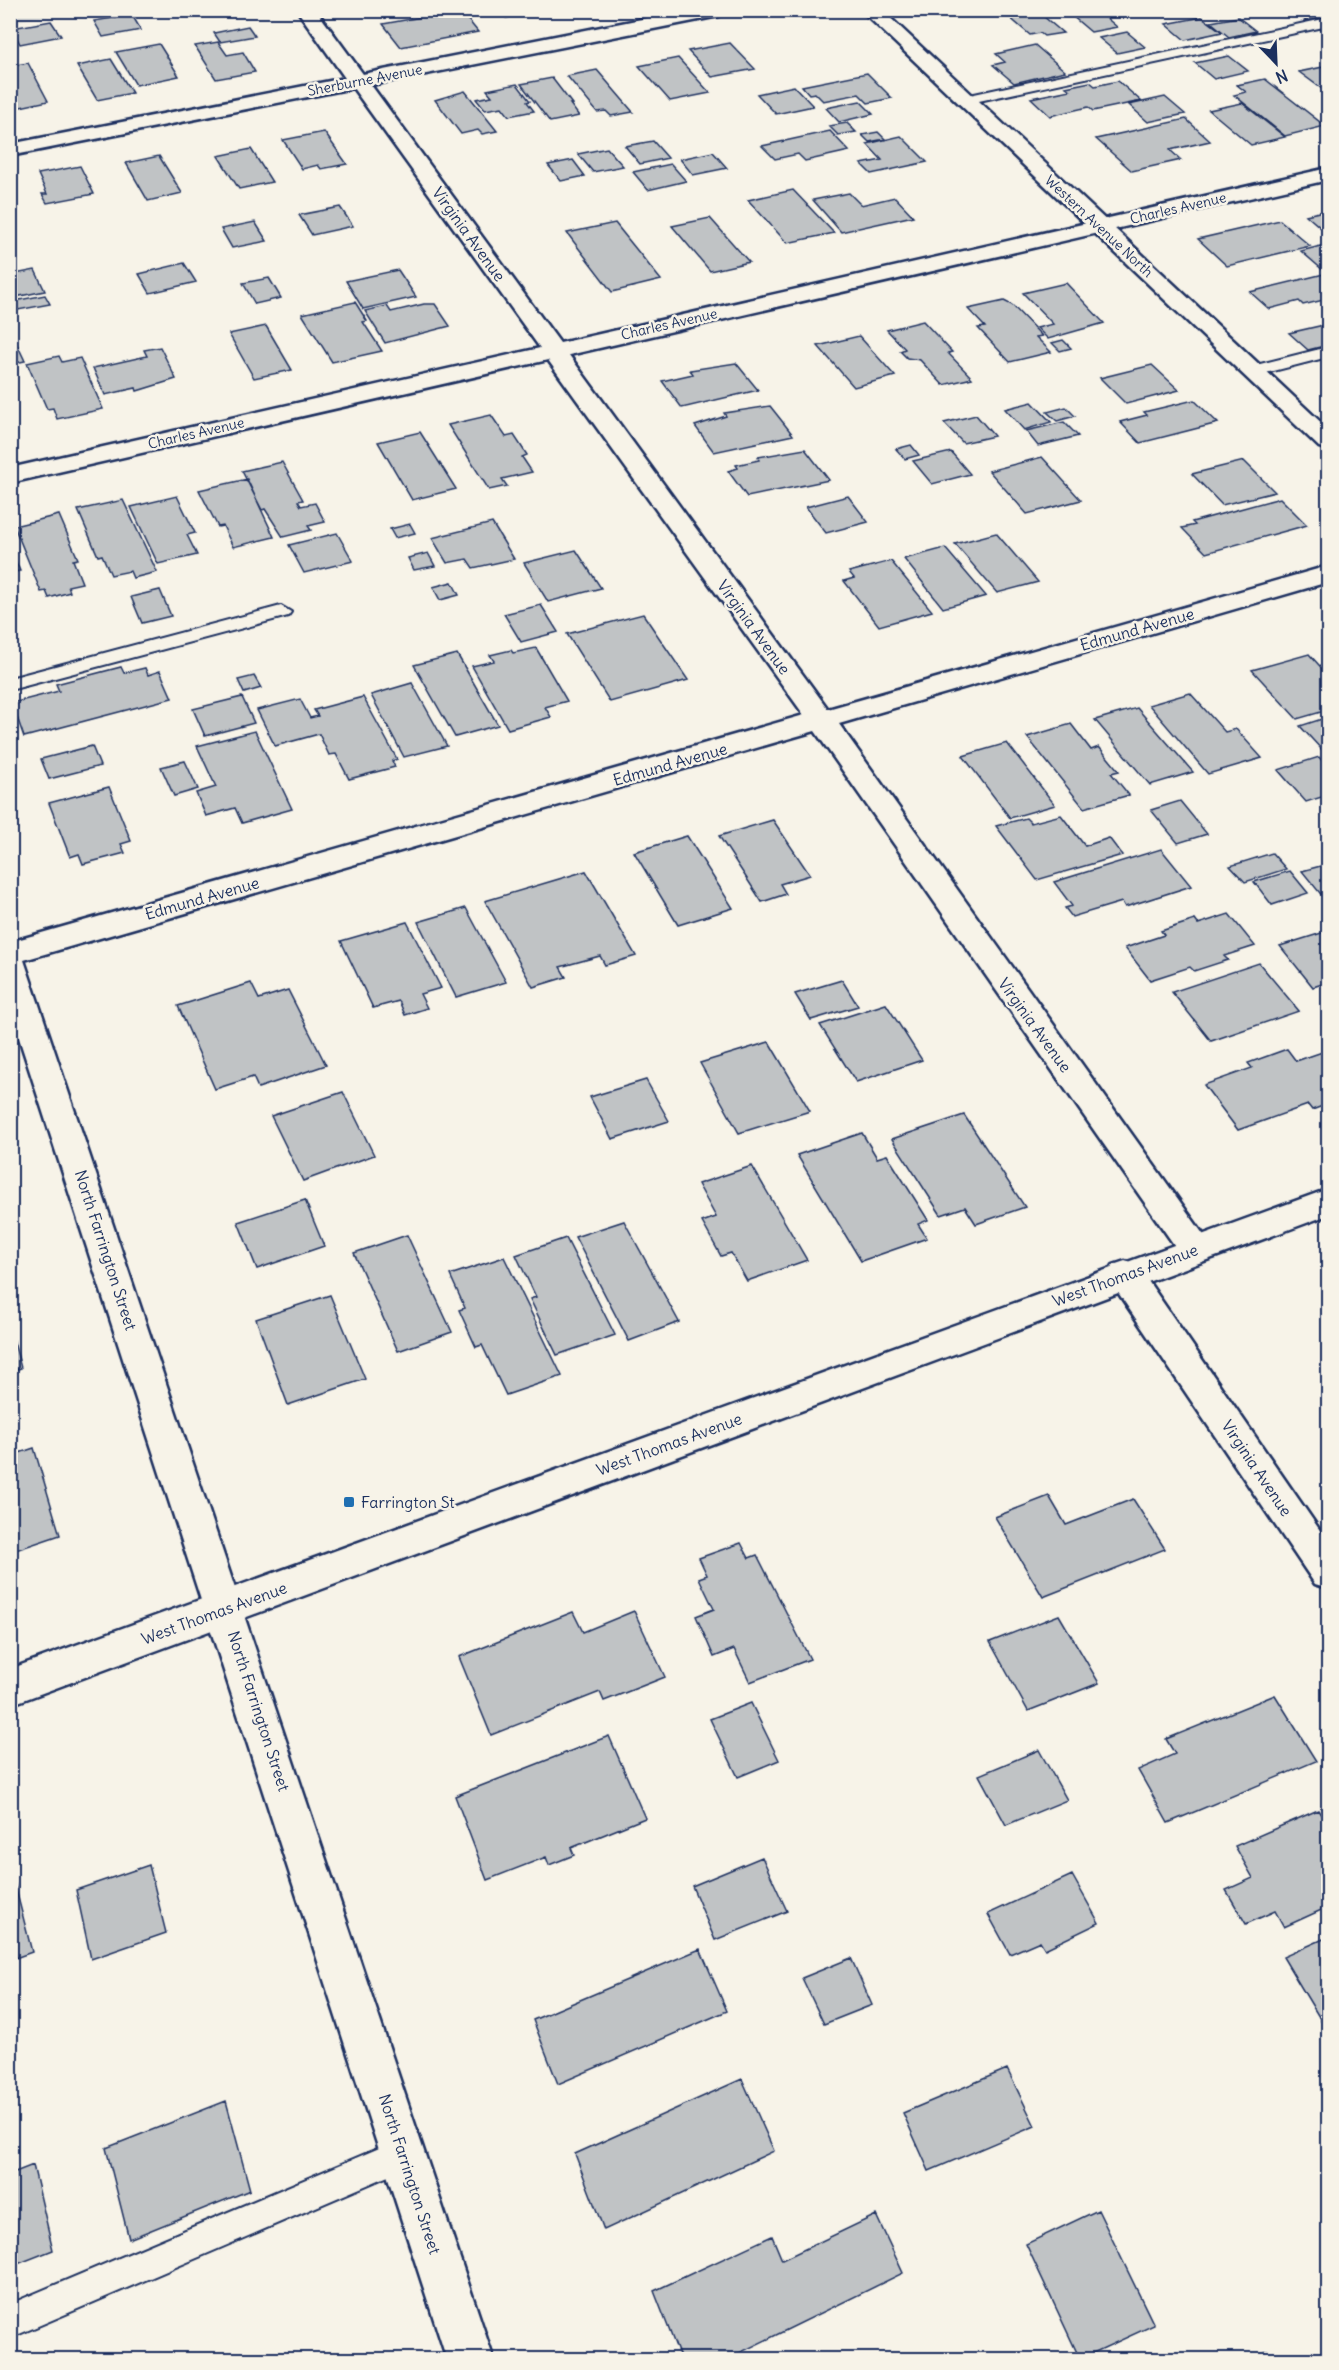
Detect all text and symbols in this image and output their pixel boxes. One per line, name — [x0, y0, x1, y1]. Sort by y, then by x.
north arrow — [1246, 33, 1306, 93]
street label: Sherburne Avenue — [306, 60, 424, 100]
text: N — [1273, 65, 1291, 88]
street label: Western Avenue North — [1041, 171, 1157, 281]
street label: Virginia Avenue — [428, 183, 510, 285]
street label: Charles Avenue — [1128, 188, 1228, 228]
street label: Charles Avenue — [619, 304, 719, 344]
street label: Charles Avenue — [146, 413, 246, 453]
street label: Virginia Avenue — [713, 576, 795, 678]
street label: Edmund Avenue — [1078, 603, 1196, 655]
street label: Edmund Avenue — [611, 738, 729, 790]
street label: Edmund Avenue — [143, 872, 261, 924]
street label: Virginia Avenue — [994, 974, 1076, 1076]
street label: North Farrington Street — [71, 1167, 142, 1333]
street label: West Thomas Avenue — [1049, 1239, 1201, 1311]
street label: West Thomas Avenue — [593, 1408, 745, 1480]
street label: Virginia Avenue — [1217, 1416, 1297, 1520]
place label: Farrington St — [361, 1492, 455, 1512]
marker: Farrington St — [342, 1495, 356, 1509]
street label: West Thomas Avenue — [138, 1577, 290, 1649]
street label: North Farrington Street — [224, 1628, 295, 1794]
street label: North Farrington Street — [375, 2091, 446, 2257]

